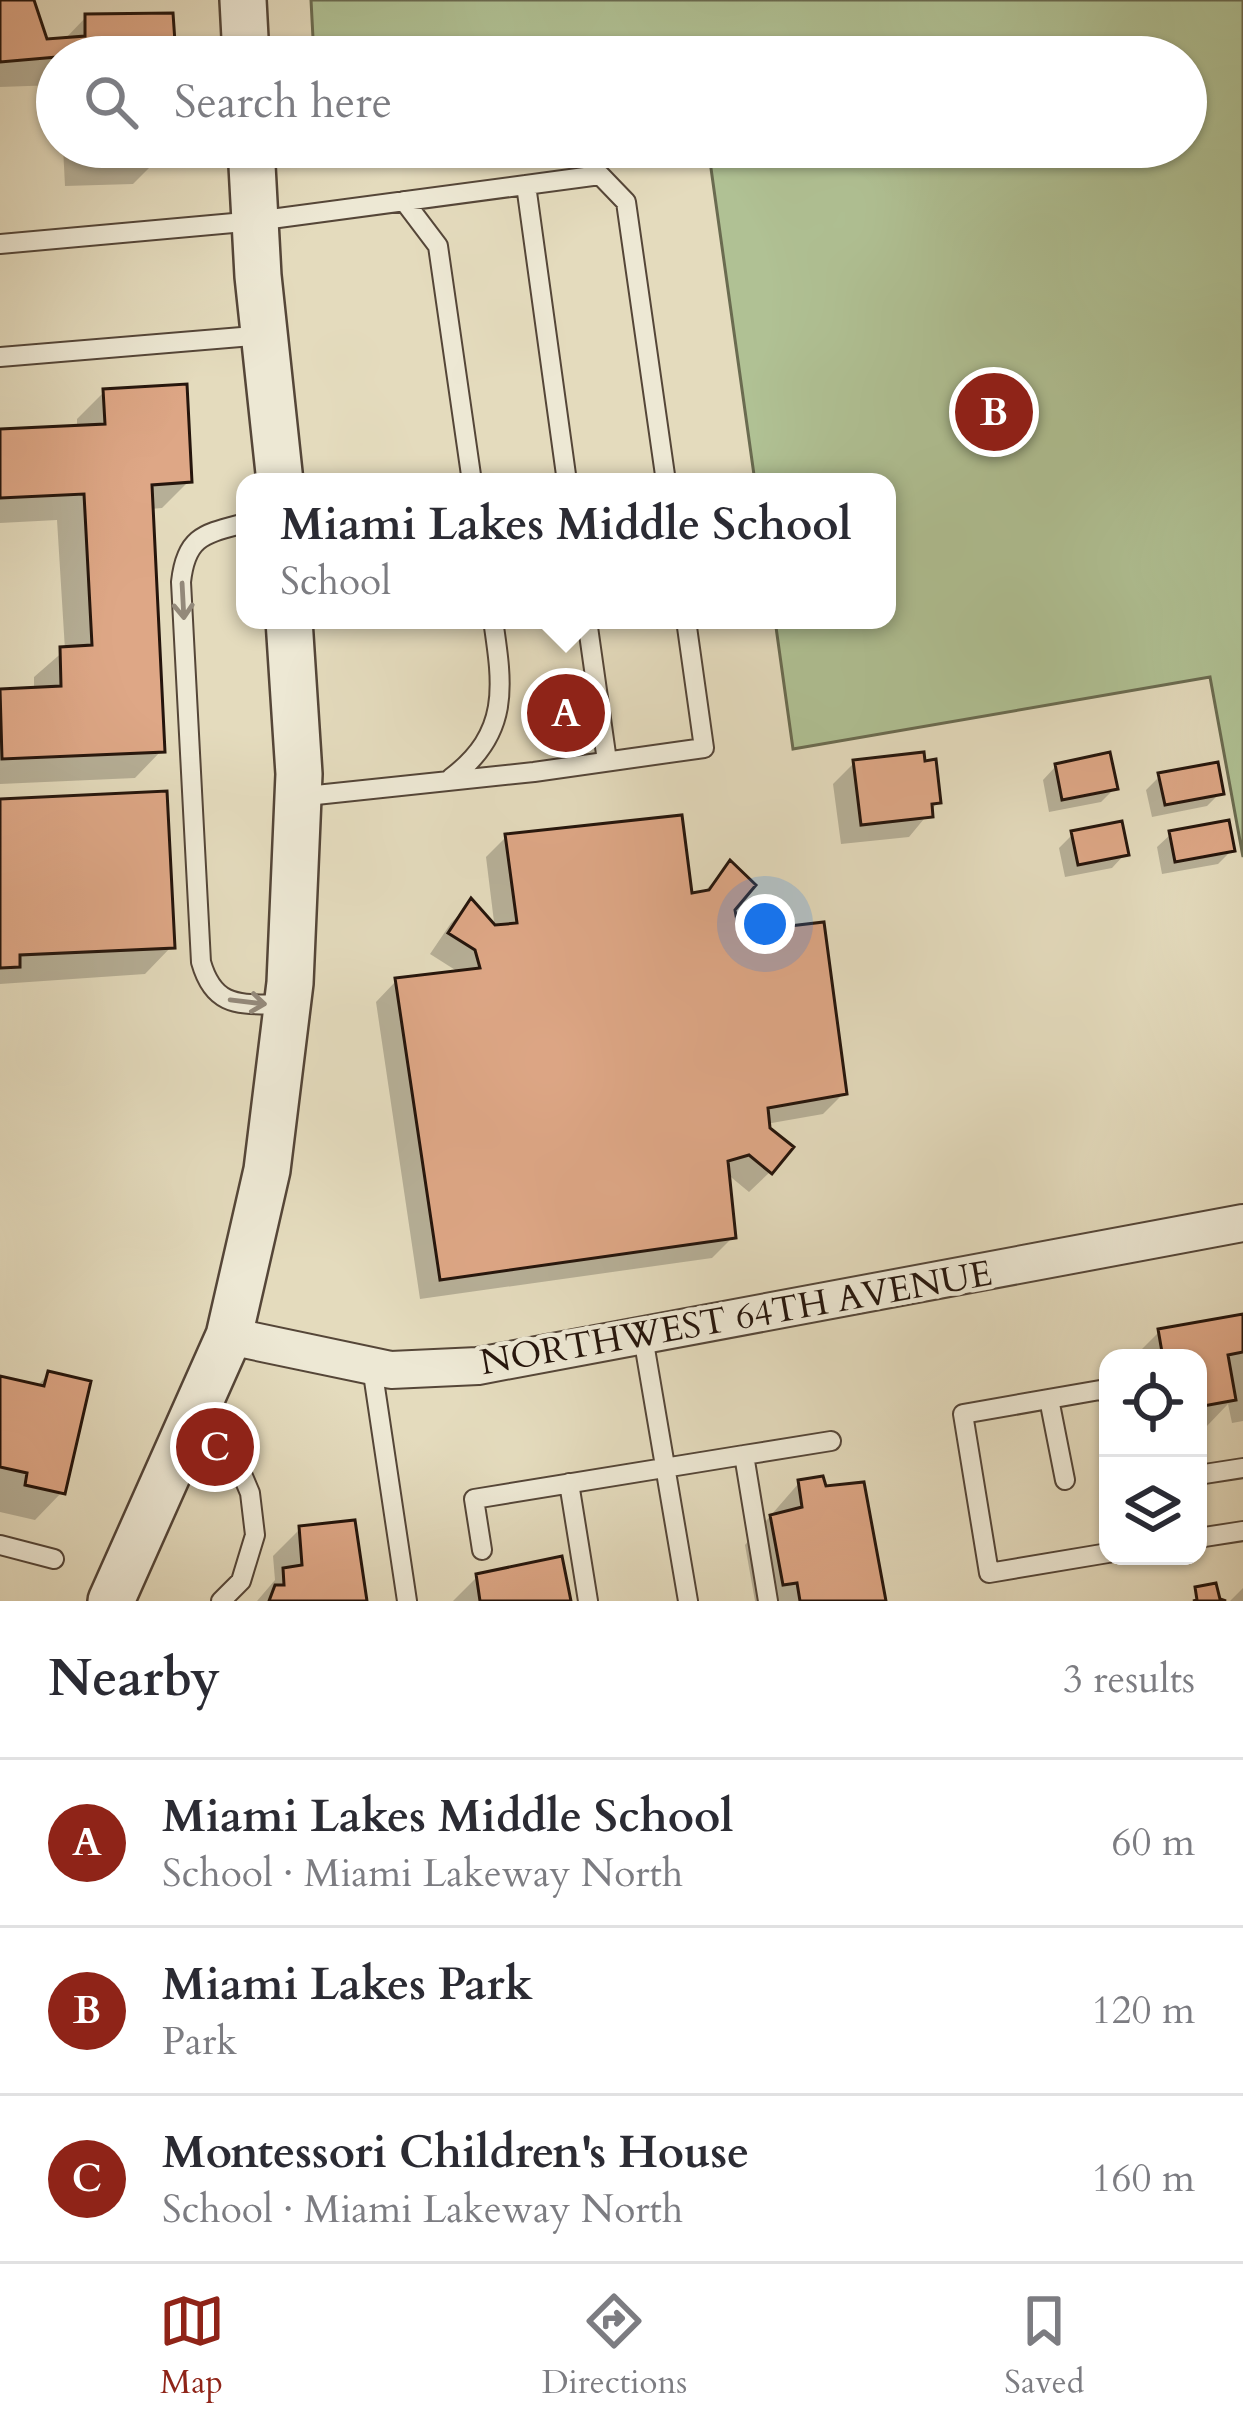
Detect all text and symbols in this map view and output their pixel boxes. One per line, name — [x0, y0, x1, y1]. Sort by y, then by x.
search box — [36, 36, 1207, 168]
icon: search — [78, 69, 144, 135]
text: Search here — [174, 72, 392, 133]
pin: B — [955, 367, 1033, 457]
popup — [236, 473, 896, 629]
text: Miami Lakes Middle School — [280, 494, 852, 555]
text: School — [280, 555, 391, 608]
one-way arrow — [172, 580, 195, 619]
pin: A — [527, 668, 605, 758]
your location — [735, 894, 795, 954]
one-way arrow — [228, 991, 267, 1013]
street label: NORTHWEST 64TH AVENUE — [476, 1249, 996, 1387]
map controls — [1099, 1349, 1207, 1565]
button: locate — [1099, 1349, 1207, 1457]
pin: C — [176, 1402, 254, 1492]
button: layers — [1099, 1457, 1207, 1565]
text: Nearby — [48, 1644, 220, 1714]
text: 3 results — [1063, 1653, 1195, 1706]
text: Miami Lakes Middle School — [162, 1786, 733, 1847]
text: A — [72, 1816, 102, 1869]
text: 60 m — [1112, 1816, 1195, 1869]
text: School · Miami Lakeway North — [162, 1847, 683, 1900]
text: Miami Lakes Park — [162, 1954, 533, 2015]
text: B — [73, 1984, 101, 2037]
text: 120 m — [1092, 1984, 1195, 2037]
text: Park — [162, 2015, 237, 2068]
text: Montessori Children's House — [162, 2122, 749, 2183]
text: C — [72, 2152, 102, 2205]
text: 160 m — [1092, 2152, 1195, 2205]
text: School · Miami Lakeway North — [162, 2183, 683, 2236]
tab: Map — [159, 2288, 225, 2405]
tab: Directions — [542, 2288, 687, 2405]
tab: Saved — [1004, 2288, 1084, 2405]

